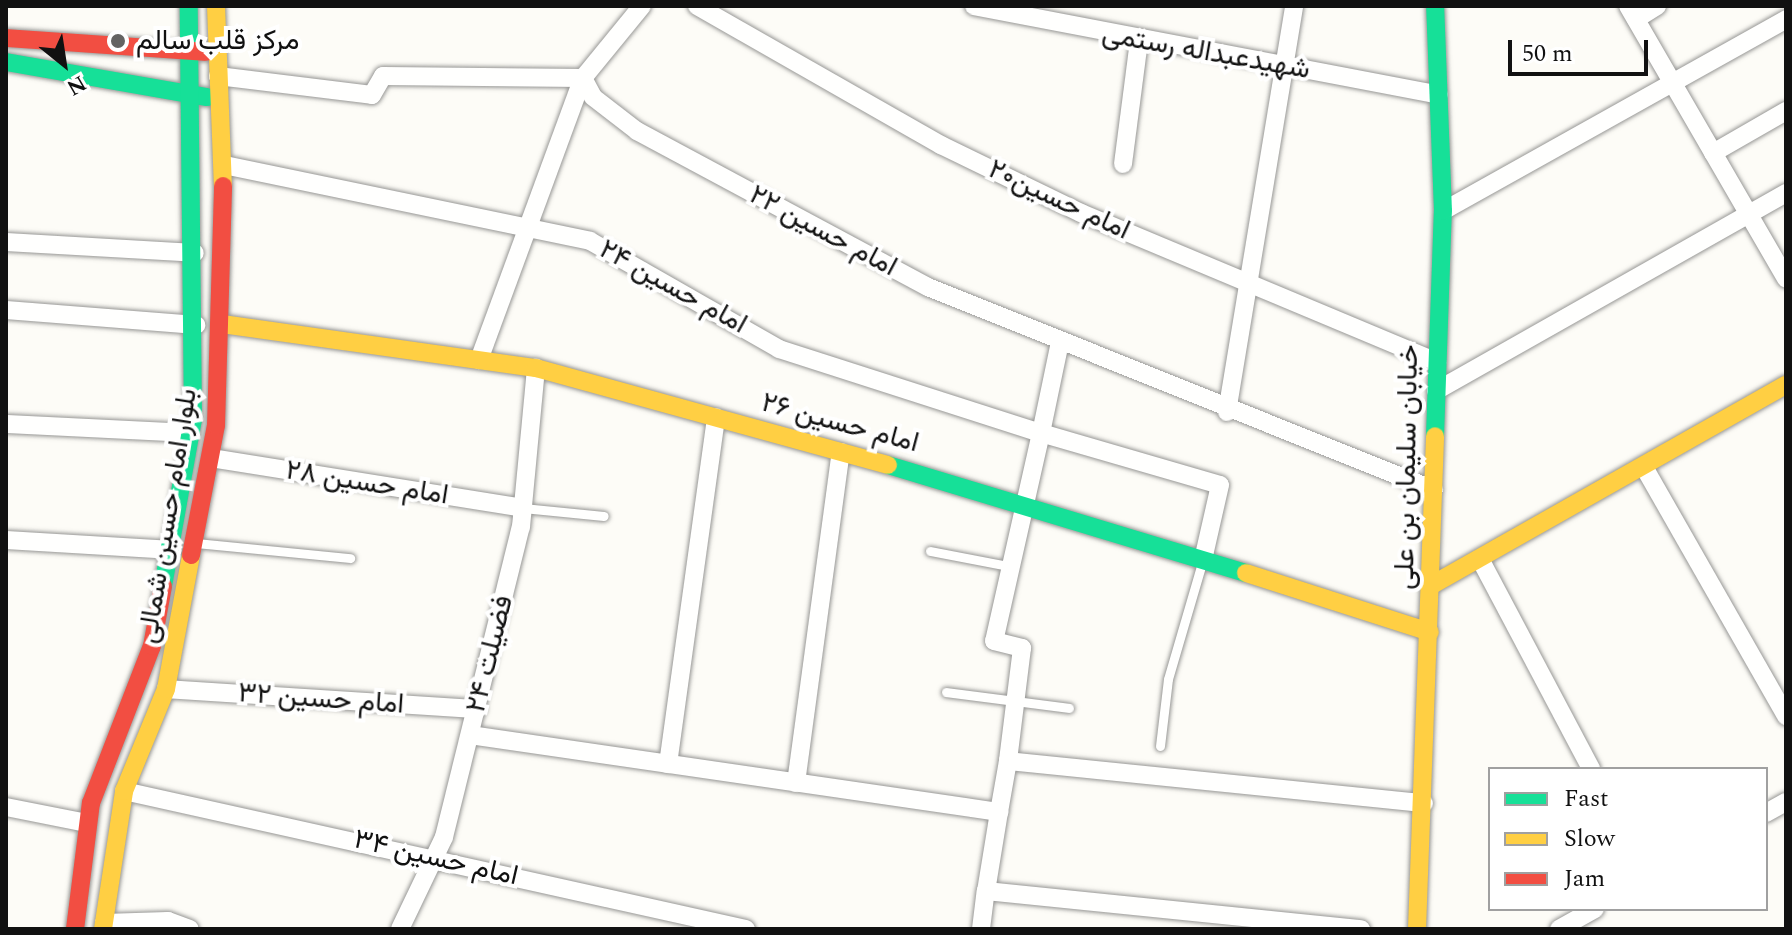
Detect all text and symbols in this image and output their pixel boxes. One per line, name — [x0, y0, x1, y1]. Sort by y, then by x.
street label: شهیدعبداله رستمی — [1099, 17, 1313, 87]
north arrow — [24, 24, 104, 104]
place label: مرکز قلب سالم — [136, 24, 299, 58]
scale bar — [1512, 24, 1652, 74]
marker: مرکز قلب سالم — [107, 30, 129, 52]
text: 50 m — [1522, 36, 1573, 72]
text: N — [60, 66, 92, 104]
street label: امام حسین۲۰ — [983, 153, 1135, 247]
street label: امام حسین ۲۲ — [743, 178, 903, 284]
street label: امام حسین ۲۴ — [593, 233, 753, 341]
street label: خیابان سلیمان بن علی — [1388, 344, 1426, 590]
street label: بلوار امام حسین شمالی — [131, 386, 205, 646]
street label: امام حسین ۲۶ — [758, 386, 922, 460]
street label: امام حسین ۲۸ — [283, 454, 451, 512]
street label: فضیلت ۲۴ — [459, 592, 521, 716]
street label: امام حسین ۳۲ — [237, 676, 405, 722]
legend — [1488, 767, 1768, 911]
text: Fast — [1564, 781, 1609, 817]
text: Slow — [1564, 821, 1615, 857]
street label: امام حسین ۳۴ — [351, 823, 521, 893]
text: Jam — [1564, 861, 1605, 897]

